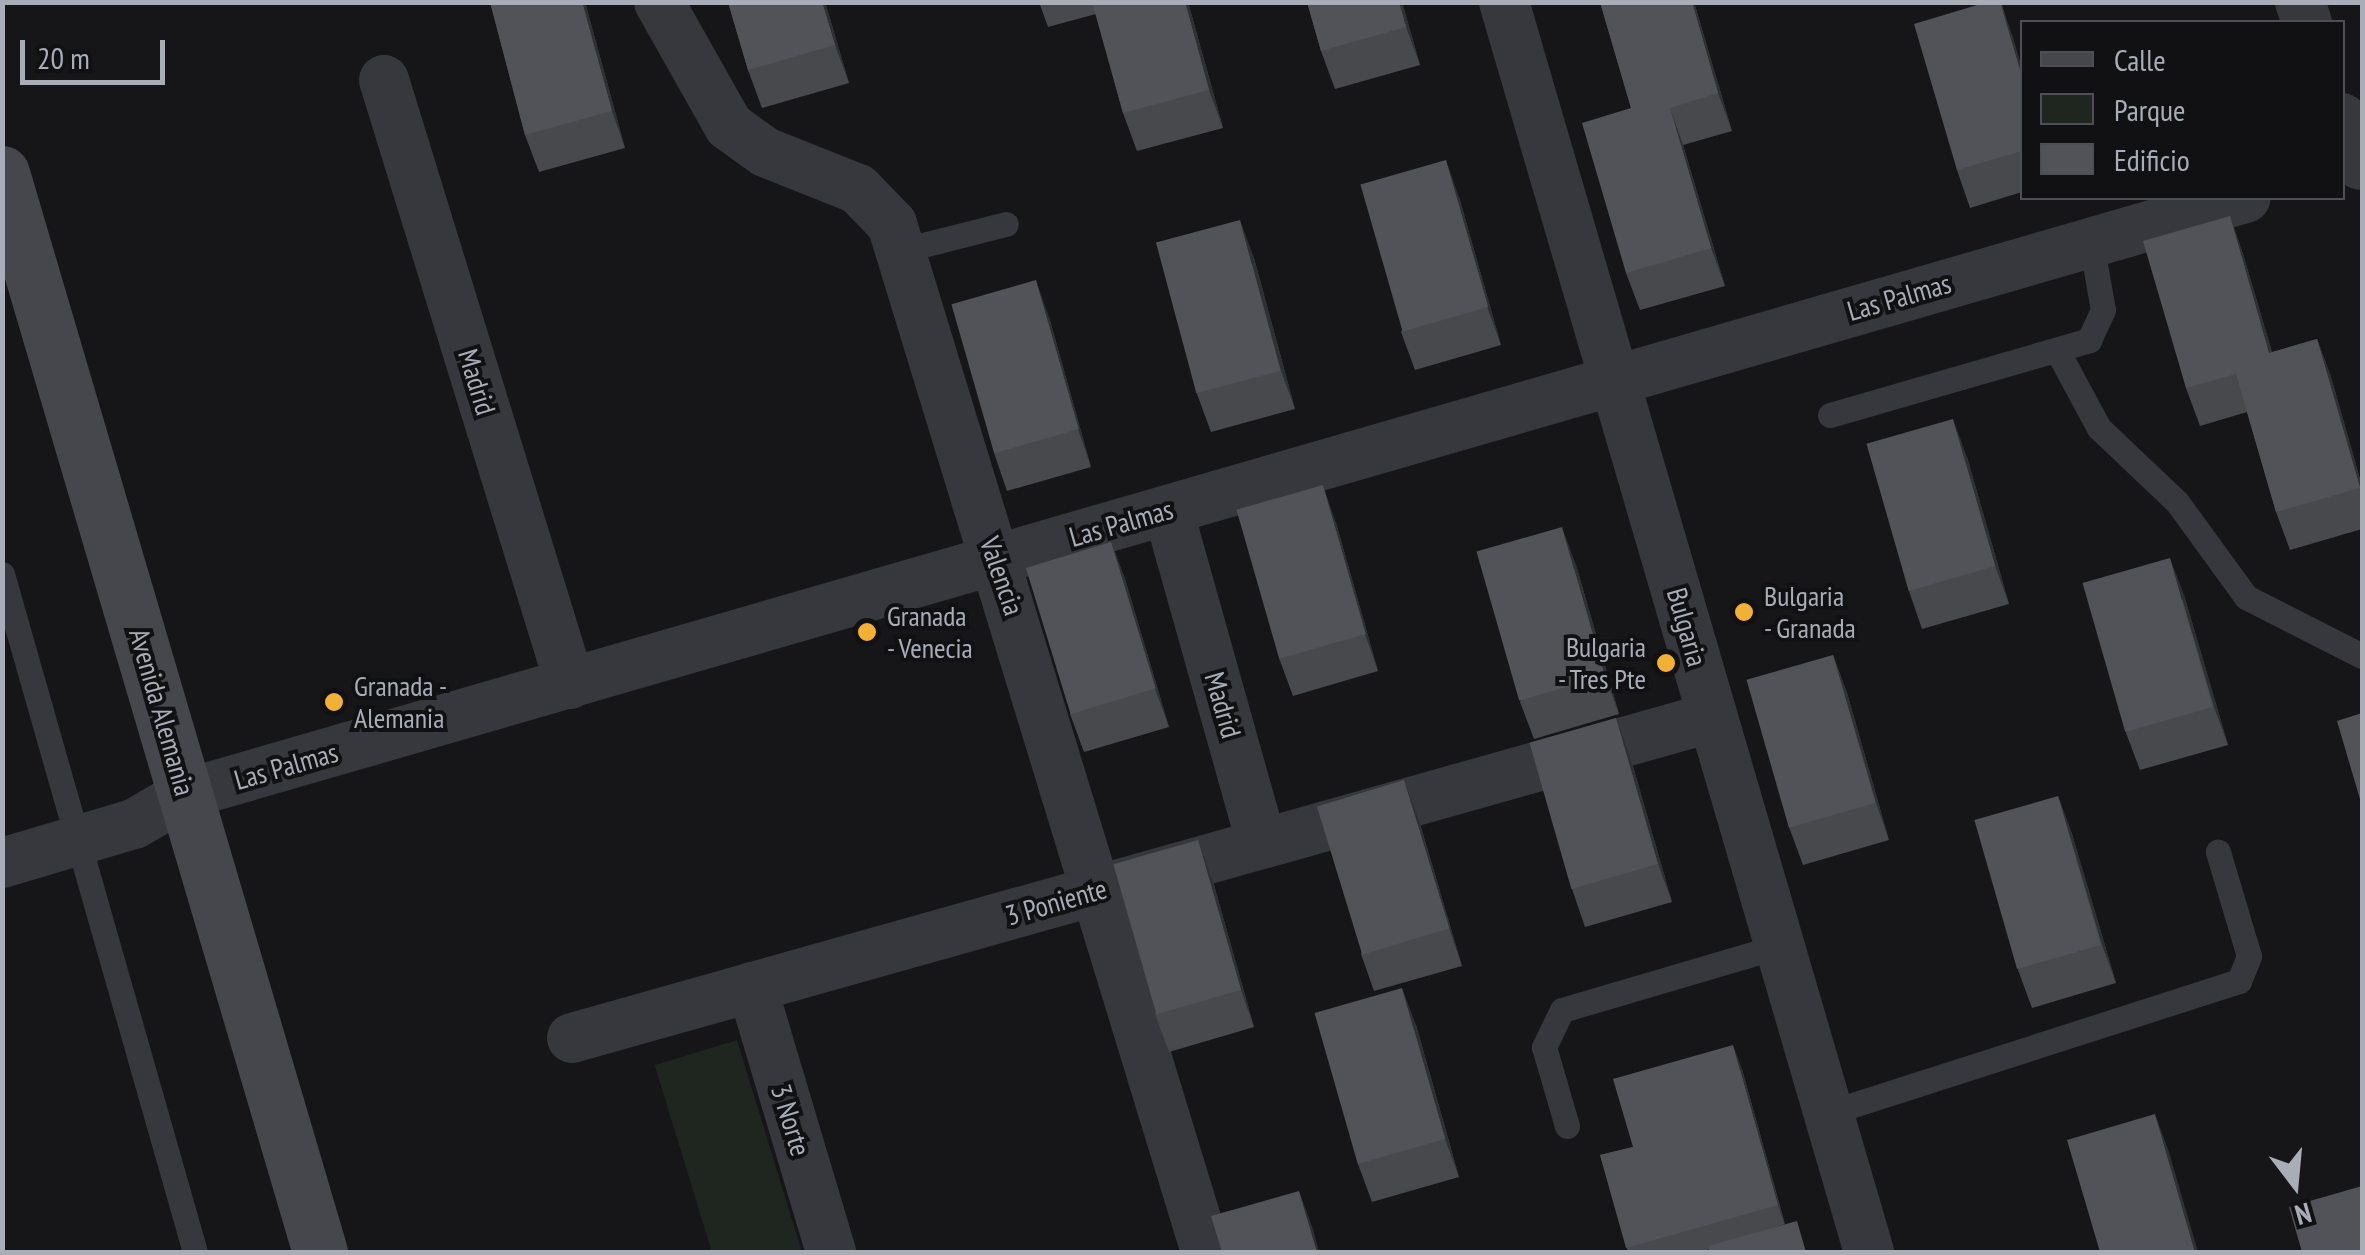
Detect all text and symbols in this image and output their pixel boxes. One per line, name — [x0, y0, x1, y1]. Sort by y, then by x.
scale bar — [25, 20, 170, 82]
legend — [2020, 20, 2345, 200]
text: 20 m — [37, 38, 90, 77]
text: Calle — [2114, 40, 2166, 79]
text: Parque — [2114, 90, 2185, 129]
text: Edificio — [2114, 140, 2190, 179]
street label: Las Palmas — [1843, 266, 1955, 328]
street label: Madrid — [451, 345, 503, 419]
street label: Las Palmas — [1065, 492, 1177, 554]
street label: Valencia — [973, 532, 1031, 620]
place label: Bulgaria - Granada — [1764, 579, 1858, 645]
street label: Bulgaria — [1660, 584, 1714, 670]
place label: Granada - Venecia — [887, 599, 975, 665]
marker: Bulgaria - Granada — [1733, 601, 1755, 623]
marker: Granada - Venecia — [856, 621, 878, 643]
street label: Avenida Alemania — [122, 624, 202, 800]
place label: Bulgaria - Tres Pte — [1555, 630, 1646, 696]
marker: Bulgaria - Tres Pte — [1655, 652, 1677, 674]
street label: Madrid — [1198, 668, 1248, 742]
place label: Granada - Alemania — [354, 669, 448, 735]
marker: Granada - Alemania — [323, 691, 345, 713]
street label: Las Palmas — [230, 735, 342, 797]
street label: 3 Poniente — [1002, 872, 1110, 932]
street label: 3 Norte — [764, 1080, 818, 1160]
north arrow — [2245, 1135, 2345, 1235]
text: N — [2291, 1194, 2316, 1234]

